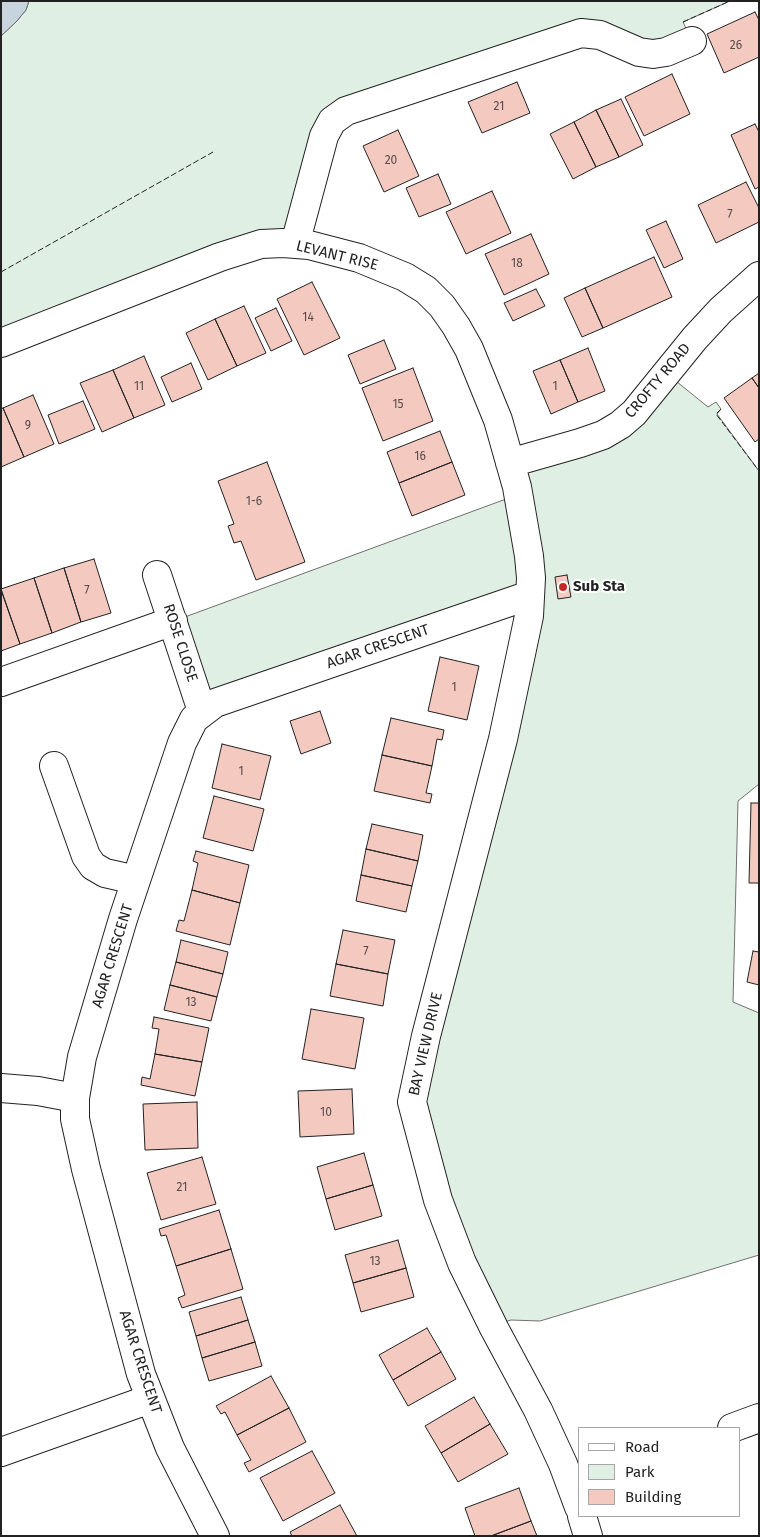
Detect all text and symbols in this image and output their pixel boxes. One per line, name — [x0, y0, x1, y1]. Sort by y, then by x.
house number: 26 — [730, 39, 742, 53]
house number: 21 — [494, 100, 504, 114]
house number: 20 — [385, 154, 397, 168]
house number: 7 — [727, 208, 733, 222]
street label: LEVANT RISE — [294, 237, 380, 275]
house number: 18 — [511, 257, 523, 271]
house number: 14 — [302, 311, 314, 325]
street label: CROFTY ROAD — [621, 340, 695, 422]
house number: 11 — [134, 380, 144, 394]
house number: 1 — [552, 380, 558, 394]
house number: 15 — [392, 398, 404, 412]
house number: 9 — [25, 419, 31, 433]
house number: 16 — [414, 450, 426, 464]
house number: 1-6 — [246, 495, 262, 509]
place label: Sub Sta — [573, 578, 625, 596]
marker: Sub Sta — [557, 581, 569, 593]
house number: 7 — [84, 584, 90, 598]
street label: ROSE CLOSE — [159, 602, 201, 684]
street label: AGAR CRESCENT — [324, 621, 432, 673]
house number: 1 — [451, 681, 457, 695]
house number: 1 — [238, 765, 244, 779]
street label: AGAR CRESCENT — [89, 902, 137, 1010]
house number: 7 — [363, 945, 369, 959]
street label: BAY VIEW DRIVE — [405, 990, 447, 1098]
house number: 13 — [185, 996, 197, 1010]
house number: 10 — [320, 1106, 332, 1120]
house number: 21 — [177, 1181, 187, 1195]
house number: 13 — [369, 1255, 381, 1269]
street label: AGAR CRESCENT — [115, 1308, 165, 1416]
legend — [578, 1427, 740, 1517]
text: Road — [625, 1438, 660, 1456]
text: Park — [625, 1463, 655, 1481]
text: Building — [625, 1488, 681, 1506]

